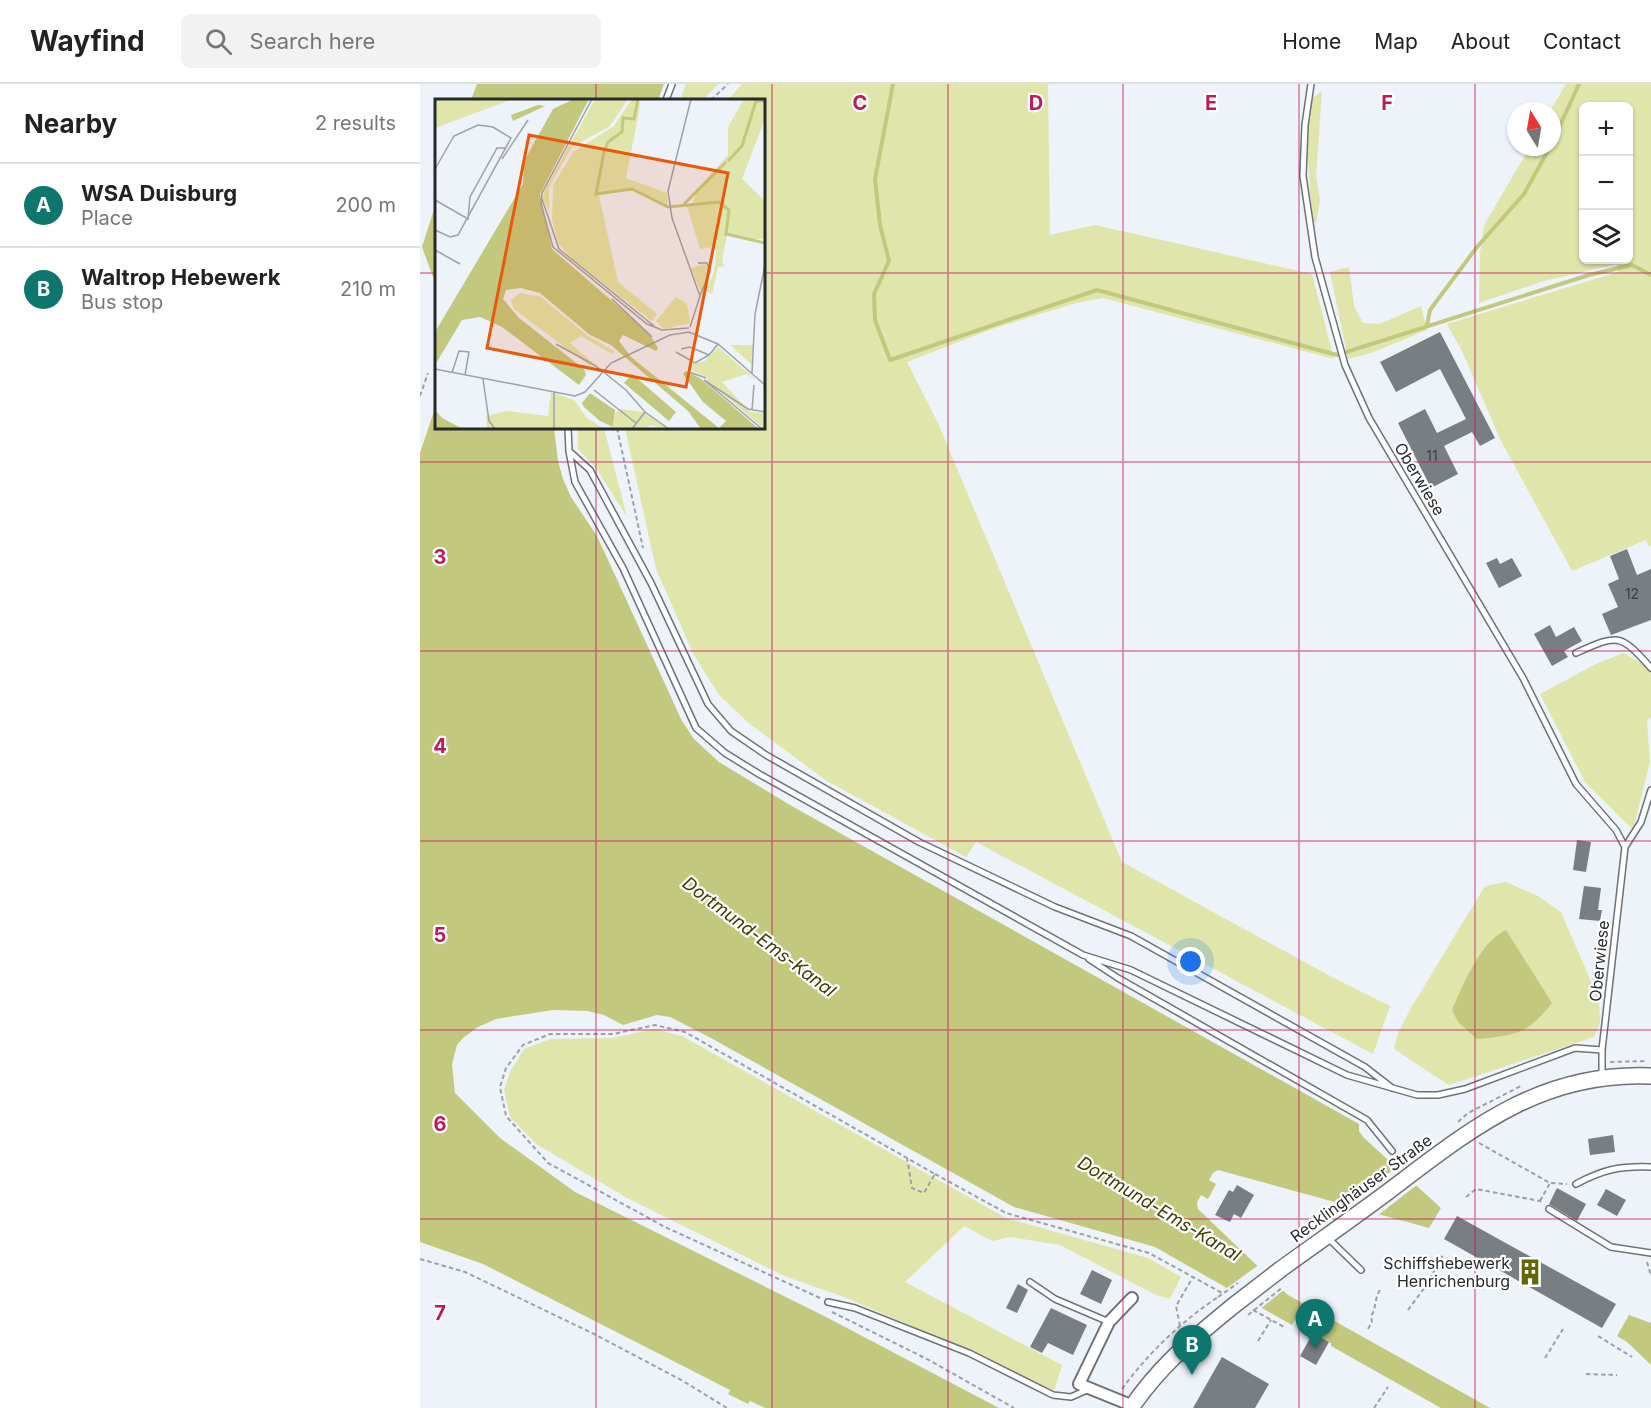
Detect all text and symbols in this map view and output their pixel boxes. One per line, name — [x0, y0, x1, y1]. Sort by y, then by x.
search box — [181, 14, 601, 68]
text: Wayfind — [30, 24, 145, 58]
icon: search — [202, 25, 235, 58]
text: Search here — [250, 28, 375, 54]
text: Home — [1282, 29, 1341, 54]
text: Map — [1374, 29, 1418, 54]
text: About — [1451, 29, 1510, 54]
text: Contact — [1543, 29, 1621, 54]
text: C — [853, 91, 867, 115]
text: D — [1029, 91, 1043, 115]
text: E — [1205, 91, 1217, 115]
text: F — [1381, 91, 1393, 115]
inset map — [435, 99, 765, 429]
north arrow — [1507, 102, 1561, 156]
map controls — [1579, 102, 1633, 264]
button: + — [1579, 102, 1633, 156]
text: Nearby — [24, 108, 117, 139]
text: 2 results — [315, 111, 396, 135]
button: − — [1579, 156, 1633, 210]
text: WSA Duisburg — [81, 180, 237, 206]
text: A — [36, 193, 51, 217]
text: 200 m — [335, 193, 396, 217]
text: Place — [81, 206, 133, 230]
button: layers — [1579, 210, 1633, 264]
text: Waltrop Hebewerk — [81, 264, 280, 290]
text: B — [37, 277, 50, 301]
text: 210 m — [340, 277, 396, 301]
text: Bus stop — [81, 290, 163, 314]
street label: Oberwiese — [1390, 439, 1450, 519]
house number: 11 — [1426, 447, 1438, 464]
text: 3 — [434, 545, 446, 569]
house number: 12 — [1625, 585, 1639, 602]
text: 4 — [433, 734, 447, 758]
water label: Dortmund-Ems-Kanal — [679, 872, 840, 1001]
street label: Oberwiese — [1585, 919, 1613, 1003]
text: 5 — [434, 923, 446, 947]
your location — [1176, 947, 1205, 976]
text: 6 — [434, 1112, 447, 1136]
street label: Recklinghäuser Straße — [1286, 1130, 1436, 1246]
water label: Dortmund-Ems-Kanal — [1074, 1152, 1245, 1266]
place label: Schiffshebewerk Henrichenburg — [1383, 1253, 1510, 1291]
building icon: Schiffshebewerk Henrichenburg — [1515, 1257, 1545, 1287]
pin: A — [1296, 1300, 1334, 1349]
text: 7 — [434, 1301, 446, 1325]
pin: B — [1172, 1326, 1212, 1375]

